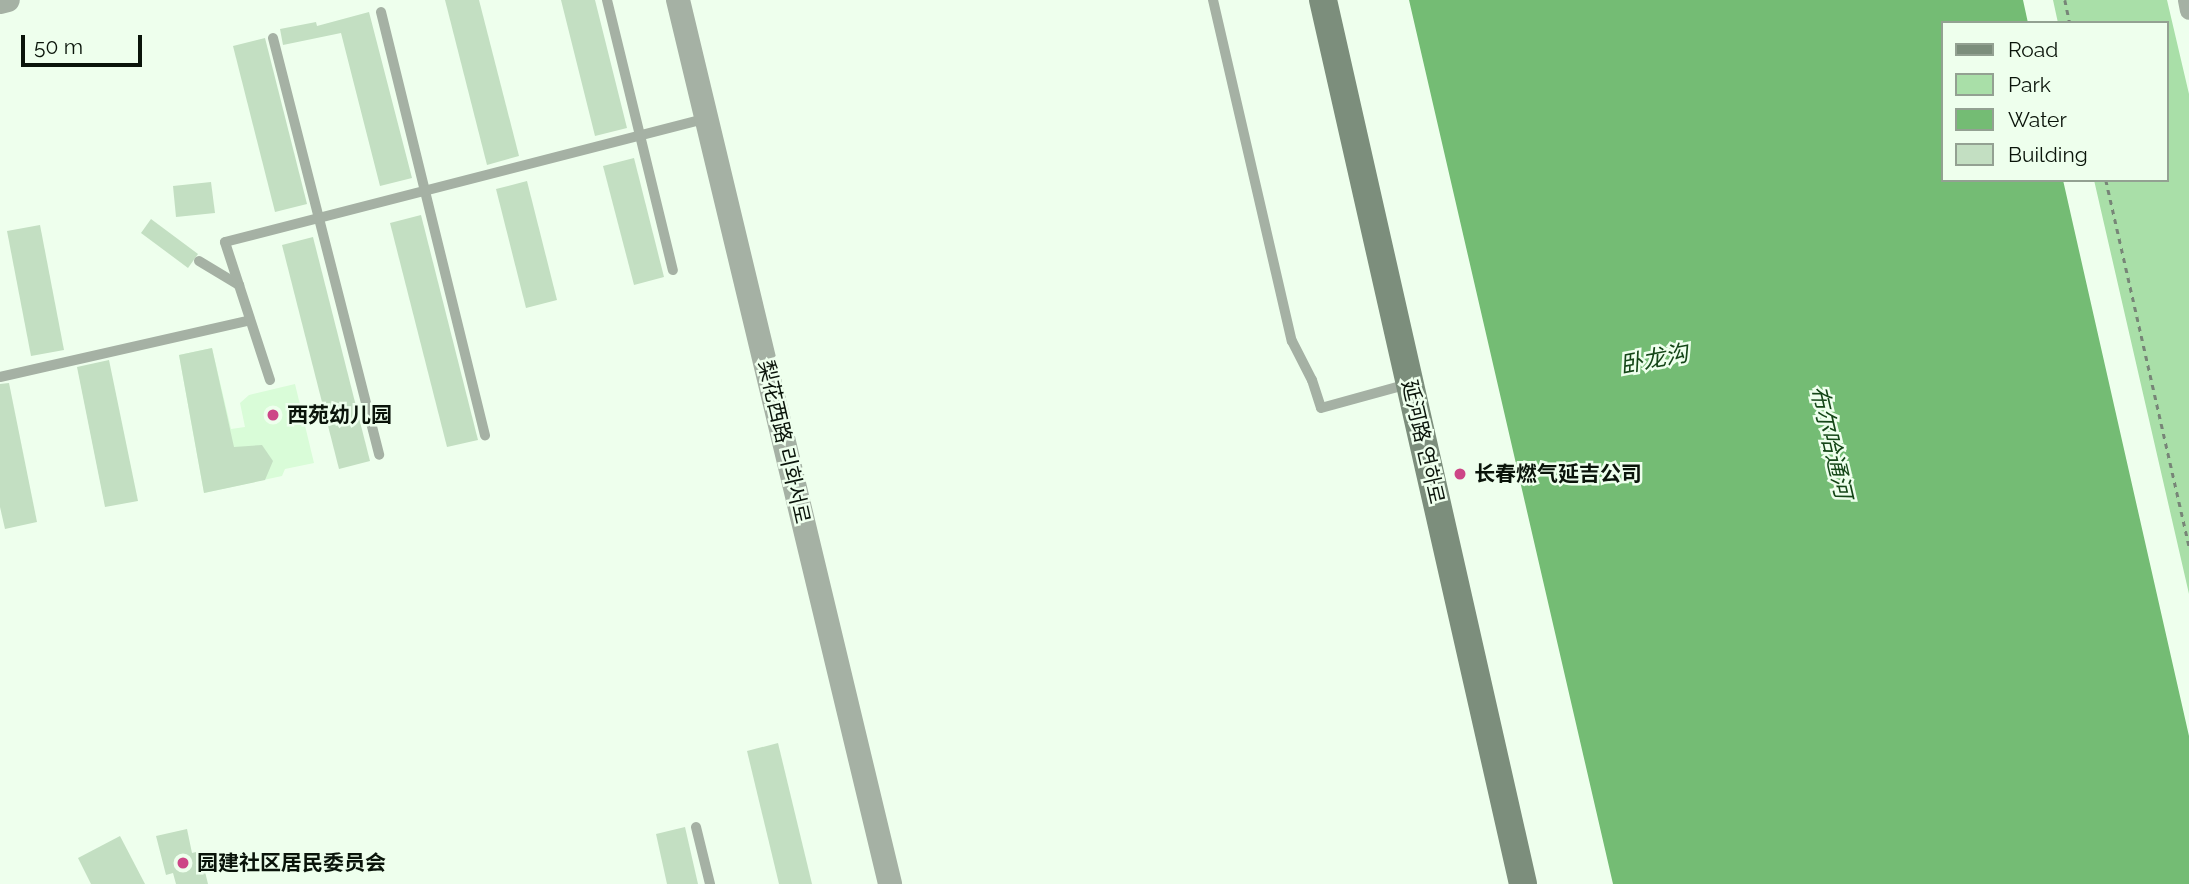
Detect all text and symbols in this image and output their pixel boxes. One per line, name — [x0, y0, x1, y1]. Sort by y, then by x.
scale bar — [24, 21, 145, 65]
legend — [1940, 21, 2168, 182]
text: 50 m — [34, 34, 83, 59]
text: Road — [2008, 37, 2058, 62]
text: Park — [2008, 72, 2051, 97]
text: Water — [2008, 107, 2067, 132]
text: Building — [2008, 142, 2088, 167]
water label: 卧龙沟 — [1618, 339, 1690, 379]
street label: 梨花西路 리화서로 — [753, 358, 815, 526]
street label: 延河路 연하로 — [1397, 378, 1449, 506]
water label: 布尔哈通河 — [1805, 383, 1857, 501]
place label: 西苑幼儿园 — [287, 402, 392, 428]
marker: 西苑幼儿园 — [265, 407, 281, 423]
place label: 长春燃气延吉公司 — [1474, 461, 1642, 487]
marker: 长春燃气延吉公司 — [1452, 466, 1468, 482]
place label: 园建社区居民委员会 — [197, 850, 386, 876]
marker: 园建社区居民委员会 — [175, 855, 191, 871]

